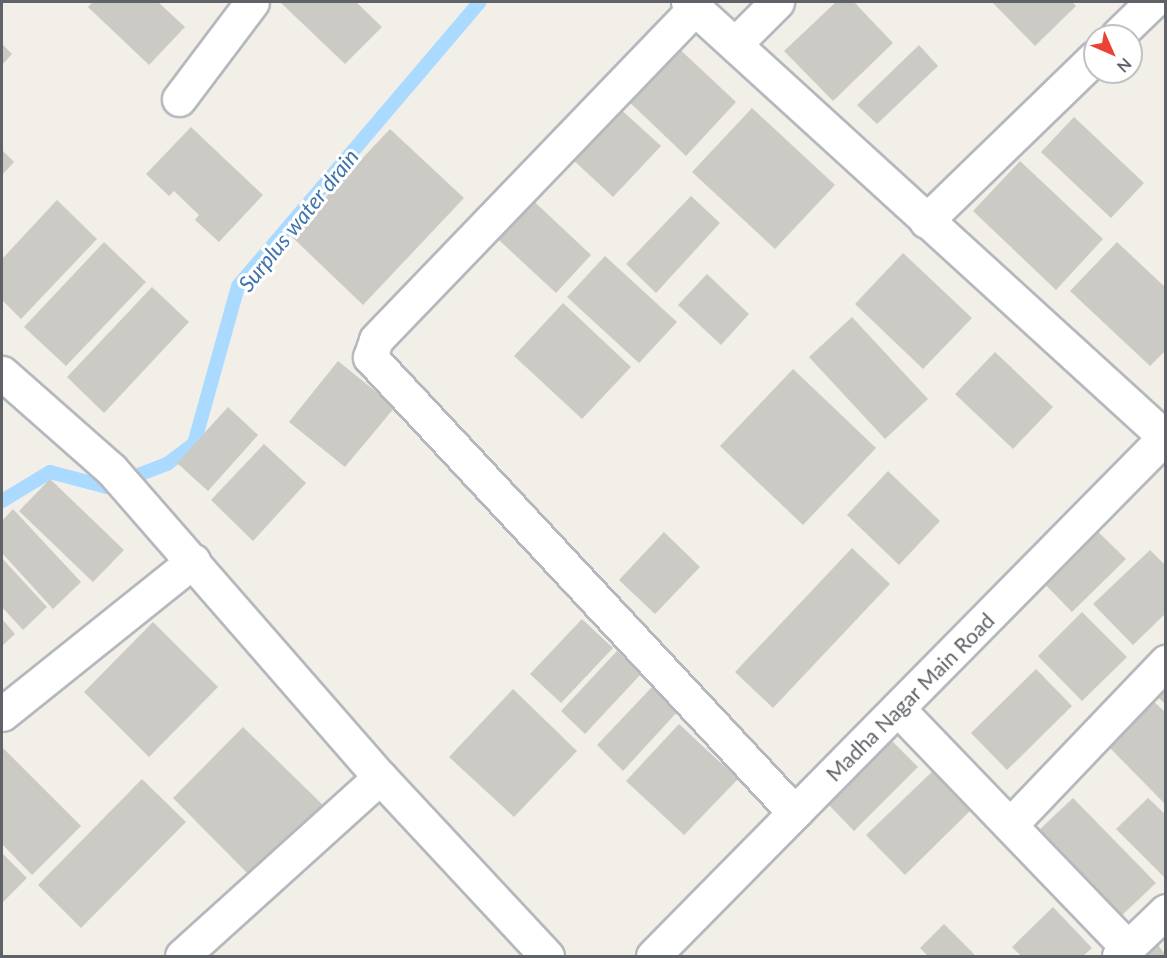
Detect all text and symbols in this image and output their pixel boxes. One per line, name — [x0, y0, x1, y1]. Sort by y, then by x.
north arrow — [1083, 24, 1143, 84]
text: N — [1114, 55, 1136, 77]
water label: Surplus water drain — [232, 143, 364, 297]
street label: Madha Nagar Main Road — [821, 608, 999, 786]

